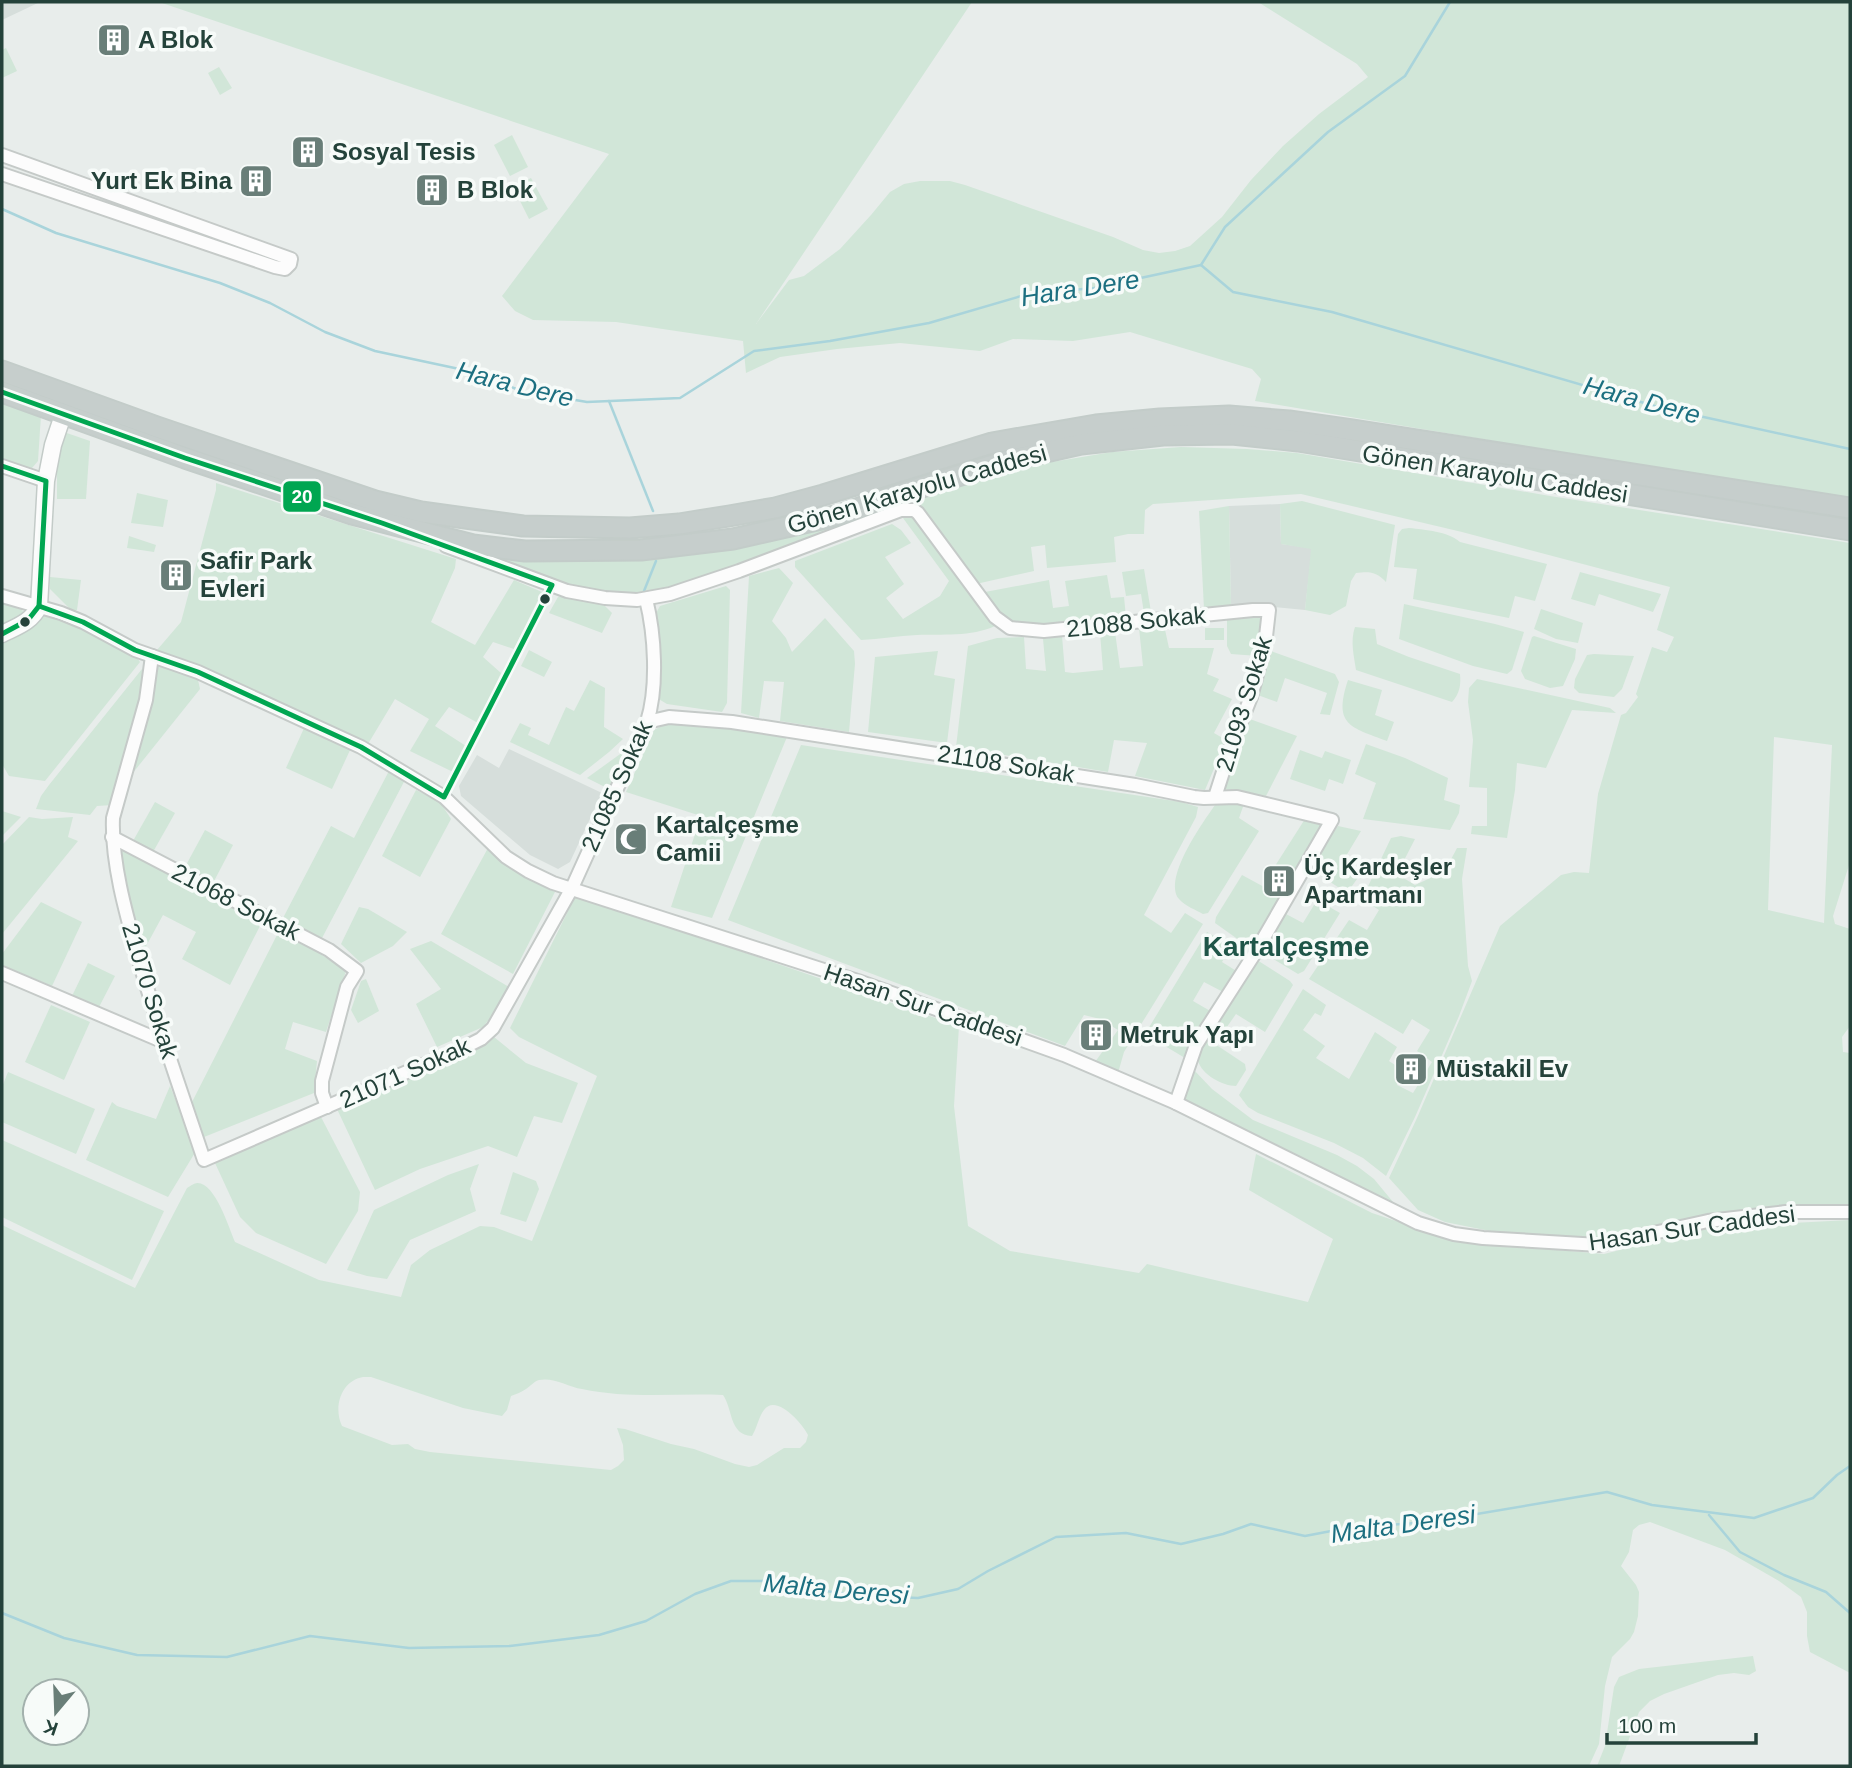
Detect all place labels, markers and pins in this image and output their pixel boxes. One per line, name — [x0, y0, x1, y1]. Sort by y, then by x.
building icon: A Blok — [95, 21, 133, 59]
place label: A Blok — [138, 26, 214, 53]
building icon: Sosyal Tesis — [289, 133, 327, 171]
place label: Sosyal Tesis — [332, 138, 476, 165]
building icon: Yurt Ek Bina — [237, 162, 275, 200]
place label: Yurt Ek Bina — [91, 167, 233, 194]
building icon: B Blok — [413, 171, 451, 209]
place label: B Blok — [457, 176, 534, 203]
place label: Safir Park Evleri — [200, 547, 313, 602]
building icon: Safir Park Evleri — [157, 556, 195, 594]
unlabelled marker — [538, 592, 552, 606]
unlabelled marker — [18, 615, 32, 629]
place label: Kartalçeşme Camii — [656, 811, 799, 866]
mosque icon: Kartalçeşme Camii — [612, 820, 650, 858]
place label: Üç Kardeşler Apartmanı — [1304, 853, 1452, 908]
building icon: Üç Kardeşler Apartmanı — [1260, 862, 1298, 900]
building icon: Metruk Yapı — [1077, 1016, 1115, 1054]
place label: Metruk Yapı — [1120, 1021, 1254, 1048]
building icon: Müstakil Ev — [1392, 1050, 1430, 1088]
place label: Müstakil Ev — [1436, 1055, 1569, 1082]

